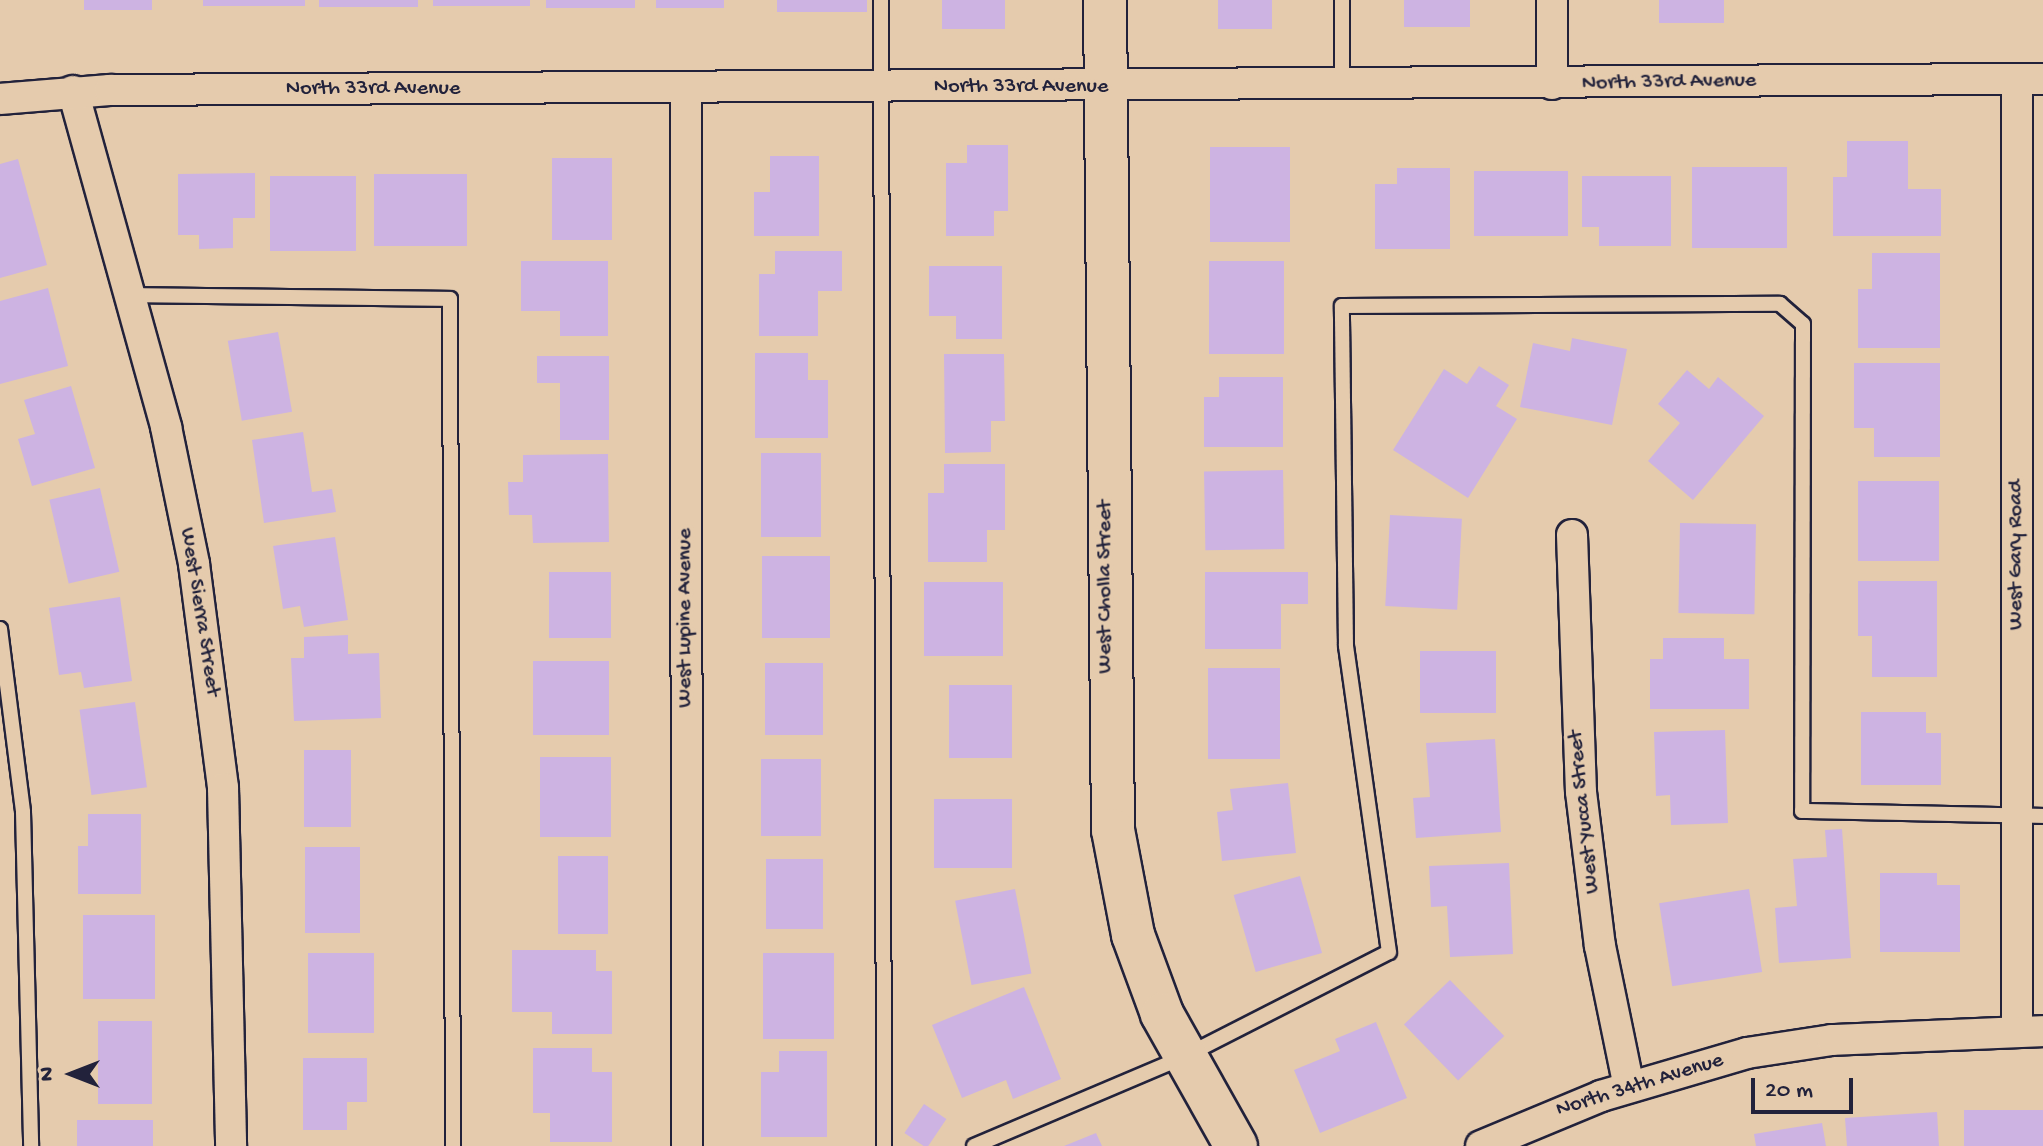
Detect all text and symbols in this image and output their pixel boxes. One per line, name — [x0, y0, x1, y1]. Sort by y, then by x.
street label: North 33rd Avenue — [1582, 68, 1756, 98]
street label: North 33rd Avenue — [934, 75, 1108, 101]
street label: North 33rd Avenue — [286, 77, 460, 103]
street label: West Gary Road — [2004, 480, 2030, 630]
street label: West Cholla Street — [1093, 500, 1119, 674]
street label: West Sierra Street — [173, 526, 225, 698]
street label: West Lupine Avenue — [673, 528, 699, 708]
street label: West Yucca Street — [1563, 729, 1607, 895]
north arrow — [32, 1034, 112, 1114]
street label: North 34th Avenue — [1553, 1048, 1727, 1124]
scale bar — [1755, 1062, 1857, 1112]
text: N — [35, 1067, 61, 1081]
text: 20 m — [1765, 1077, 1813, 1106]

